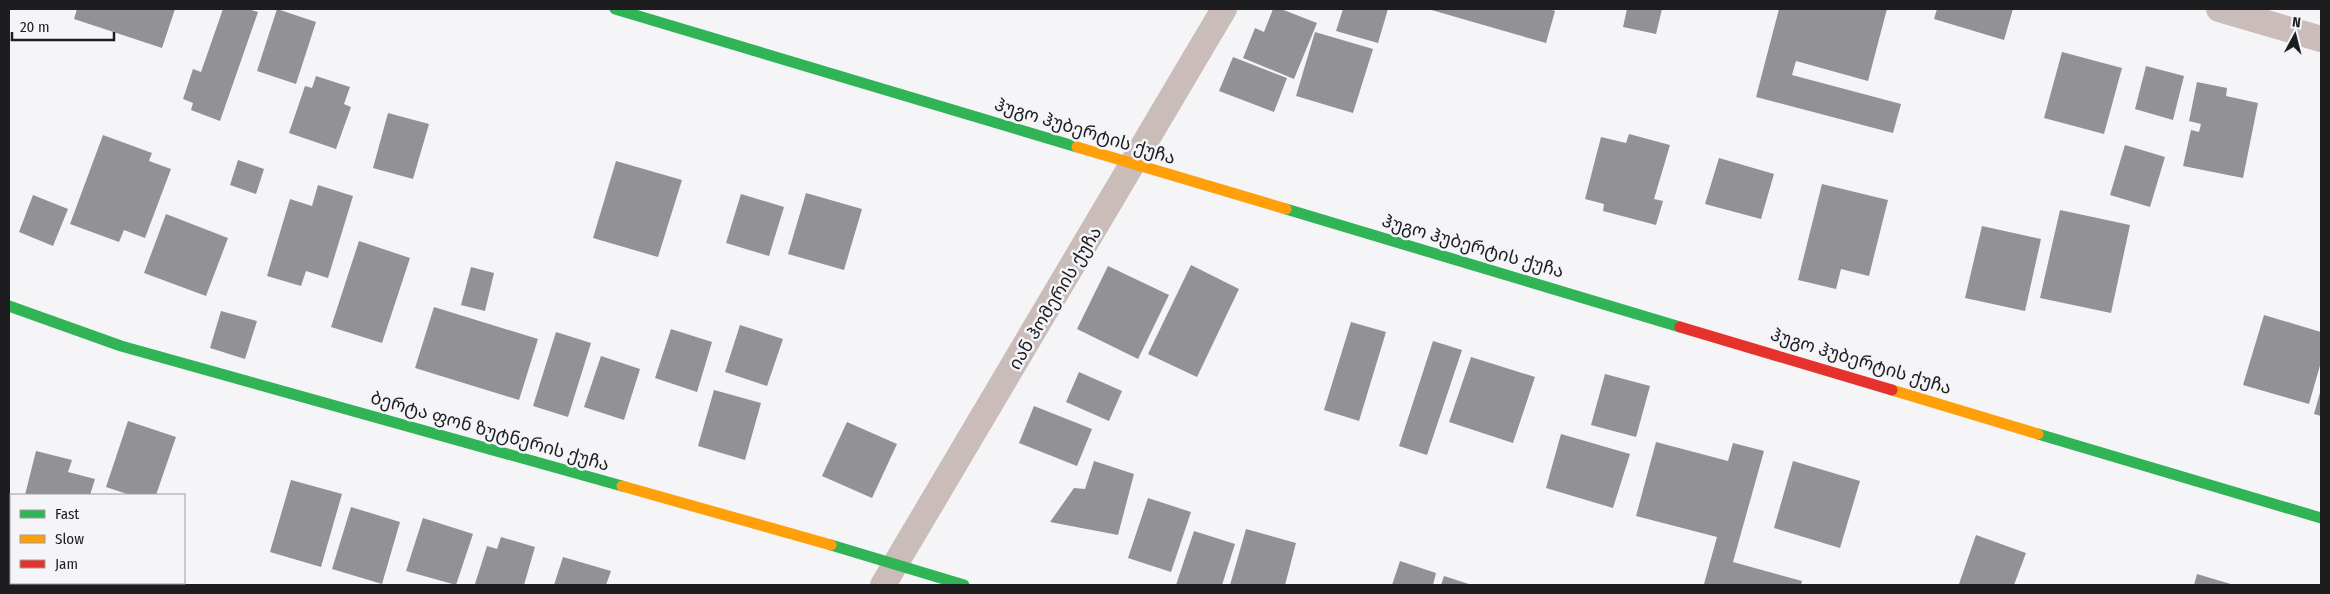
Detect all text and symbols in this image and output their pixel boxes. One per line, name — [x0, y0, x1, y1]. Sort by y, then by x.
scale bar — [12, 10, 115, 42]
north arrow — [2270, 10, 2320, 60]
text: N — [2291, 14, 2302, 32]
text: 20 m — [20, 18, 50, 36]
street label: ჰუგო ჰუბერტის ქუჩა — [992, 93, 1178, 169]
street label: ჰუგო ჰუბერტის ქუჩა — [1379, 209, 1567, 283]
street label: იან ჰომერის ქუჩა — [1004, 222, 1106, 374]
street label: ჰუგო ჰუბერტის ქუჩა — [1768, 323, 1954, 399]
street label: ბერტა ფონ ზუტნერის ქუჩა — [368, 386, 612, 476]
legend — [10, 494, 185, 584]
text: Fast — [55, 505, 79, 523]
text: Slow — [55, 530, 84, 548]
text: Jam — [55, 555, 78, 573]

